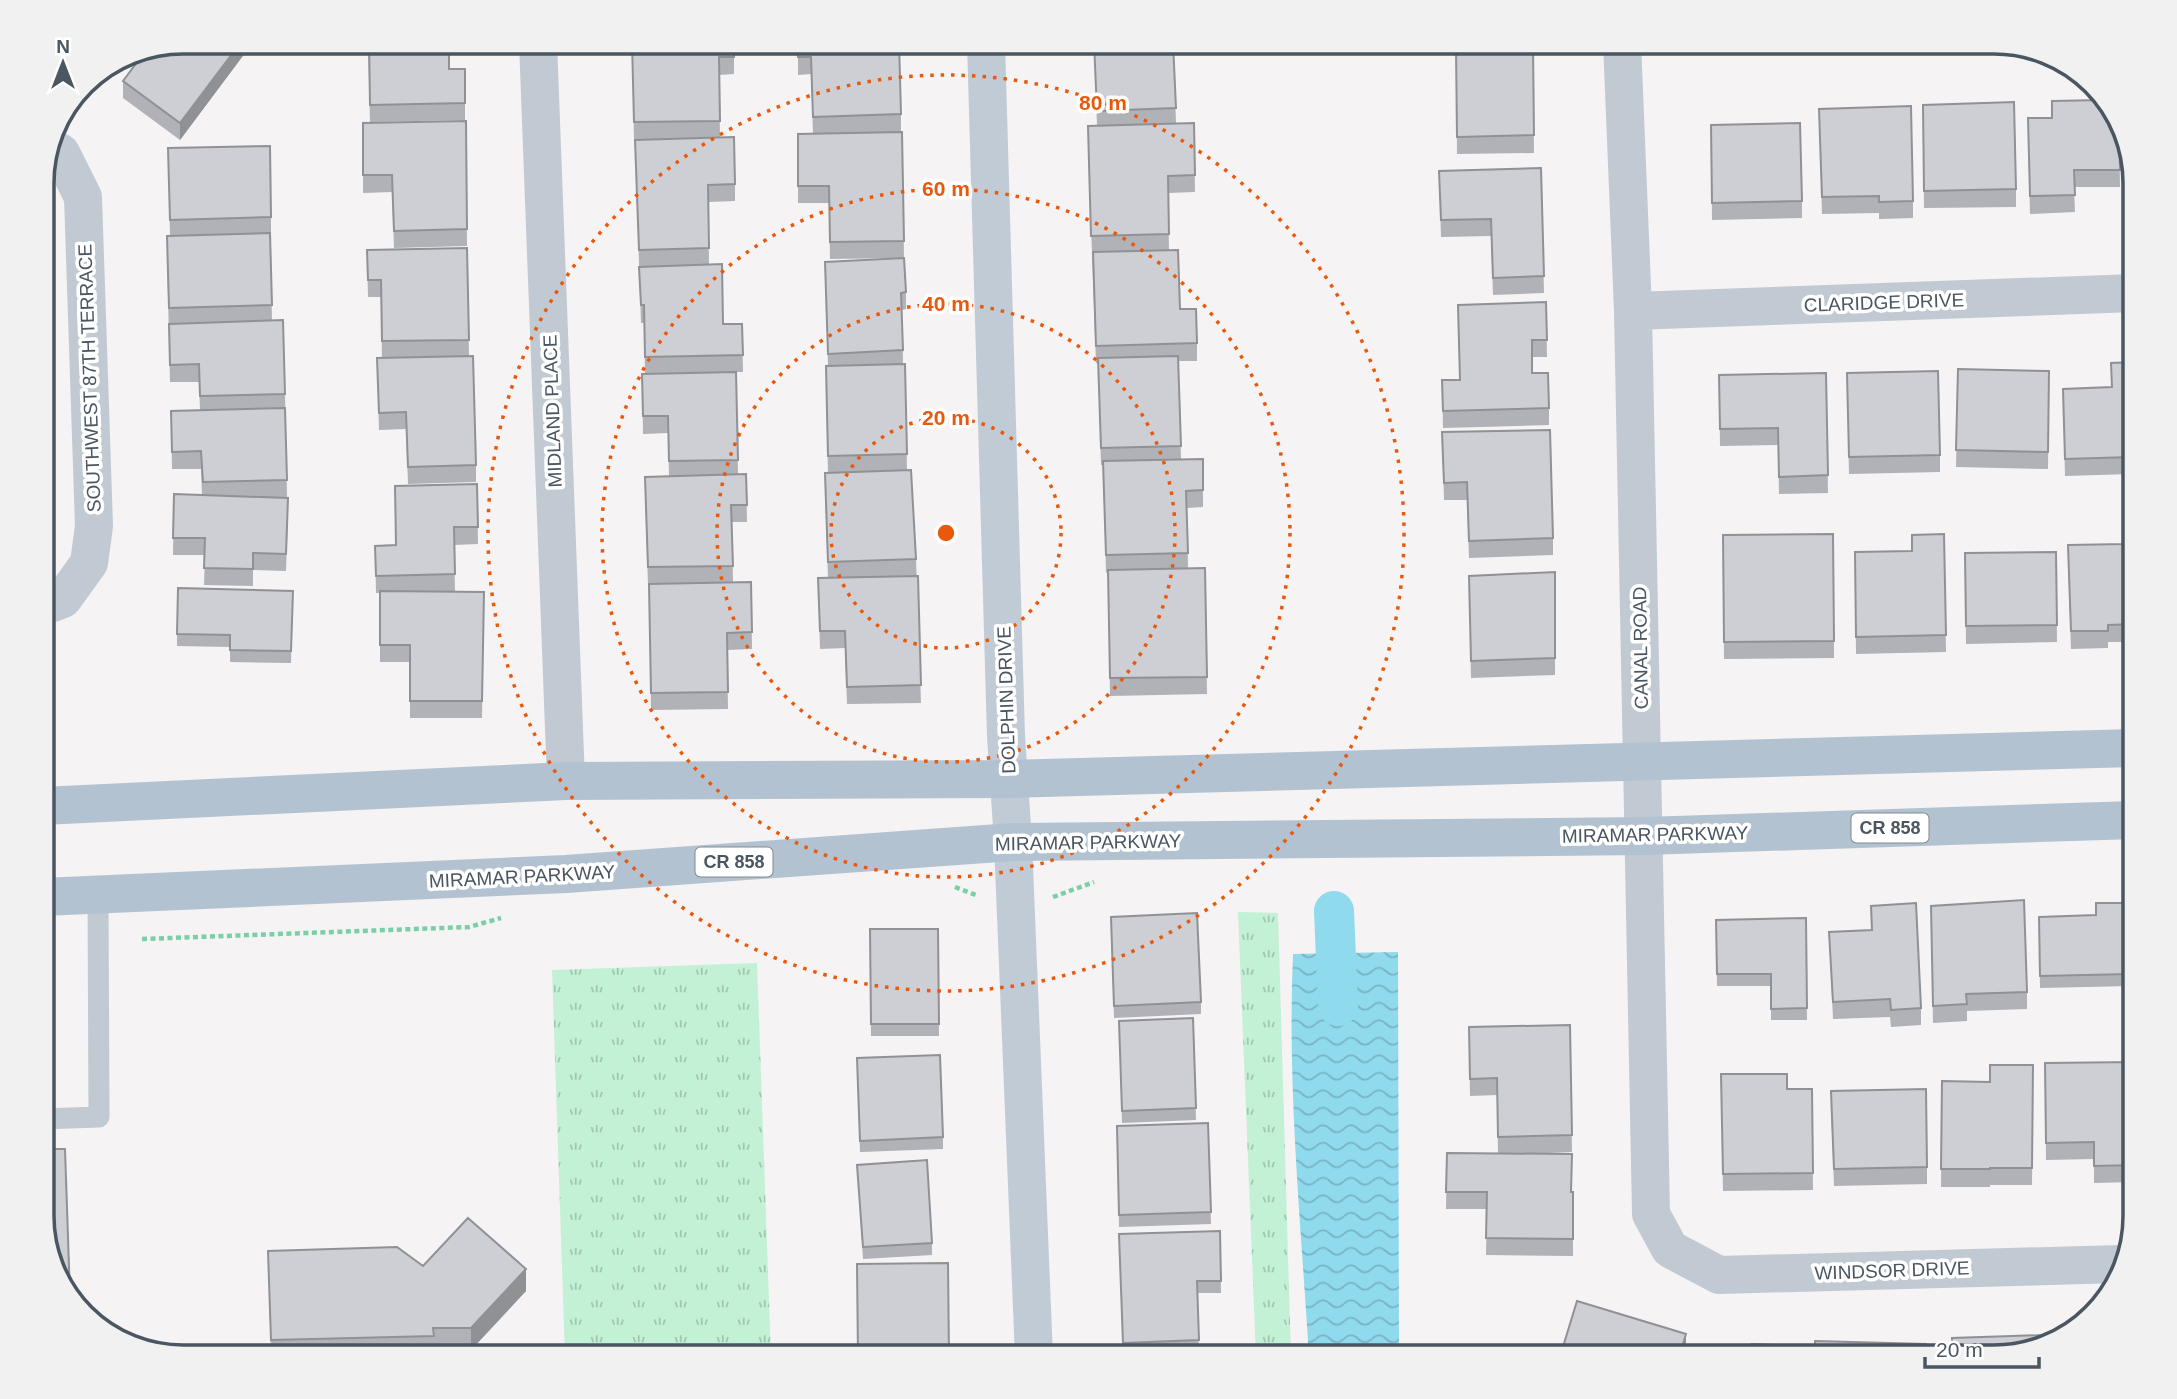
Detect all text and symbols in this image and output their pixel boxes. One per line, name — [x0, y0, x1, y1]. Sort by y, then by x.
north arrow — [28, 28, 98, 98]
text: N — [56, 36, 70, 57]
text: 80 m — [1079, 91, 1127, 114]
text: 60 m — [922, 177, 970, 200]
street label: SOUTHWEST 87TH TERRACE — [74, 243, 105, 513]
street label: CLARIDGE DRIVE — [1803, 289, 1965, 316]
text: 40 m — [922, 292, 970, 315]
street label: MIDLAND PLACE — [539, 334, 566, 488]
text: 20 m — [922, 406, 970, 429]
centre of rings — [934, 521, 958, 545]
street label: CANAL ROAD — [1629, 586, 1652, 710]
street label: DOLPHIN DRIVE — [993, 626, 1020, 774]
road number: CR 858 — [1852, 814, 1928, 842]
street label: MIRAMAR PARKWAY — [1562, 822, 1749, 847]
street label: MIRAMAR PARKWAY — [995, 830, 1182, 855]
road number: CR 858 — [696, 848, 772, 876]
street label: MIRAMAR PARKWAY — [428, 861, 616, 892]
street label: WINDSOR DRIVE — [1814, 1257, 1970, 1284]
scale bar — [1925, 1326, 2039, 1370]
text: 20 m — [1936, 1338, 1983, 1361]

